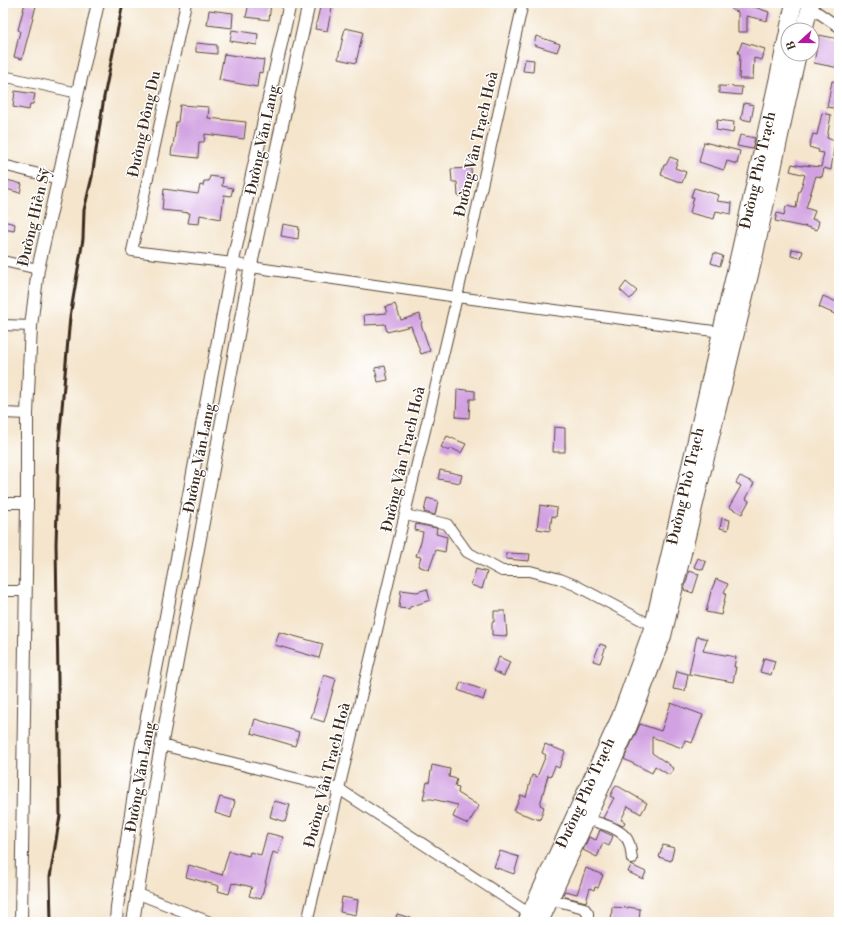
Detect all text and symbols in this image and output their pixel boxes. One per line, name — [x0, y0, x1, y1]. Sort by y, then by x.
north arrow — [780, 22, 820, 62]
text: B — [784, 39, 800, 52]
street label: Đường Đông Du — [124, 69, 165, 179]
street label: Đường Vân Trạch Hoà — [450, 69, 503, 219]
street label: Đường Văn Lang — [242, 83, 283, 197]
street label: Đường Phò Trạch — [736, 110, 780, 231]
street label: Đường Hiền Sỹ — [14, 165, 55, 268]
street label: Đường Vân Trạch Hoà — [377, 384, 430, 534]
street label: Đường Văn Lang — [180, 401, 220, 515]
street label: Đường Phò Trạch — [663, 426, 709, 547]
street label: Đường Vân Trạch Hoà — [300, 700, 355, 850]
street label: Đường Văn Lang — [121, 720, 160, 834]
street label: Đường Phò Trạch — [552, 735, 619, 851]

